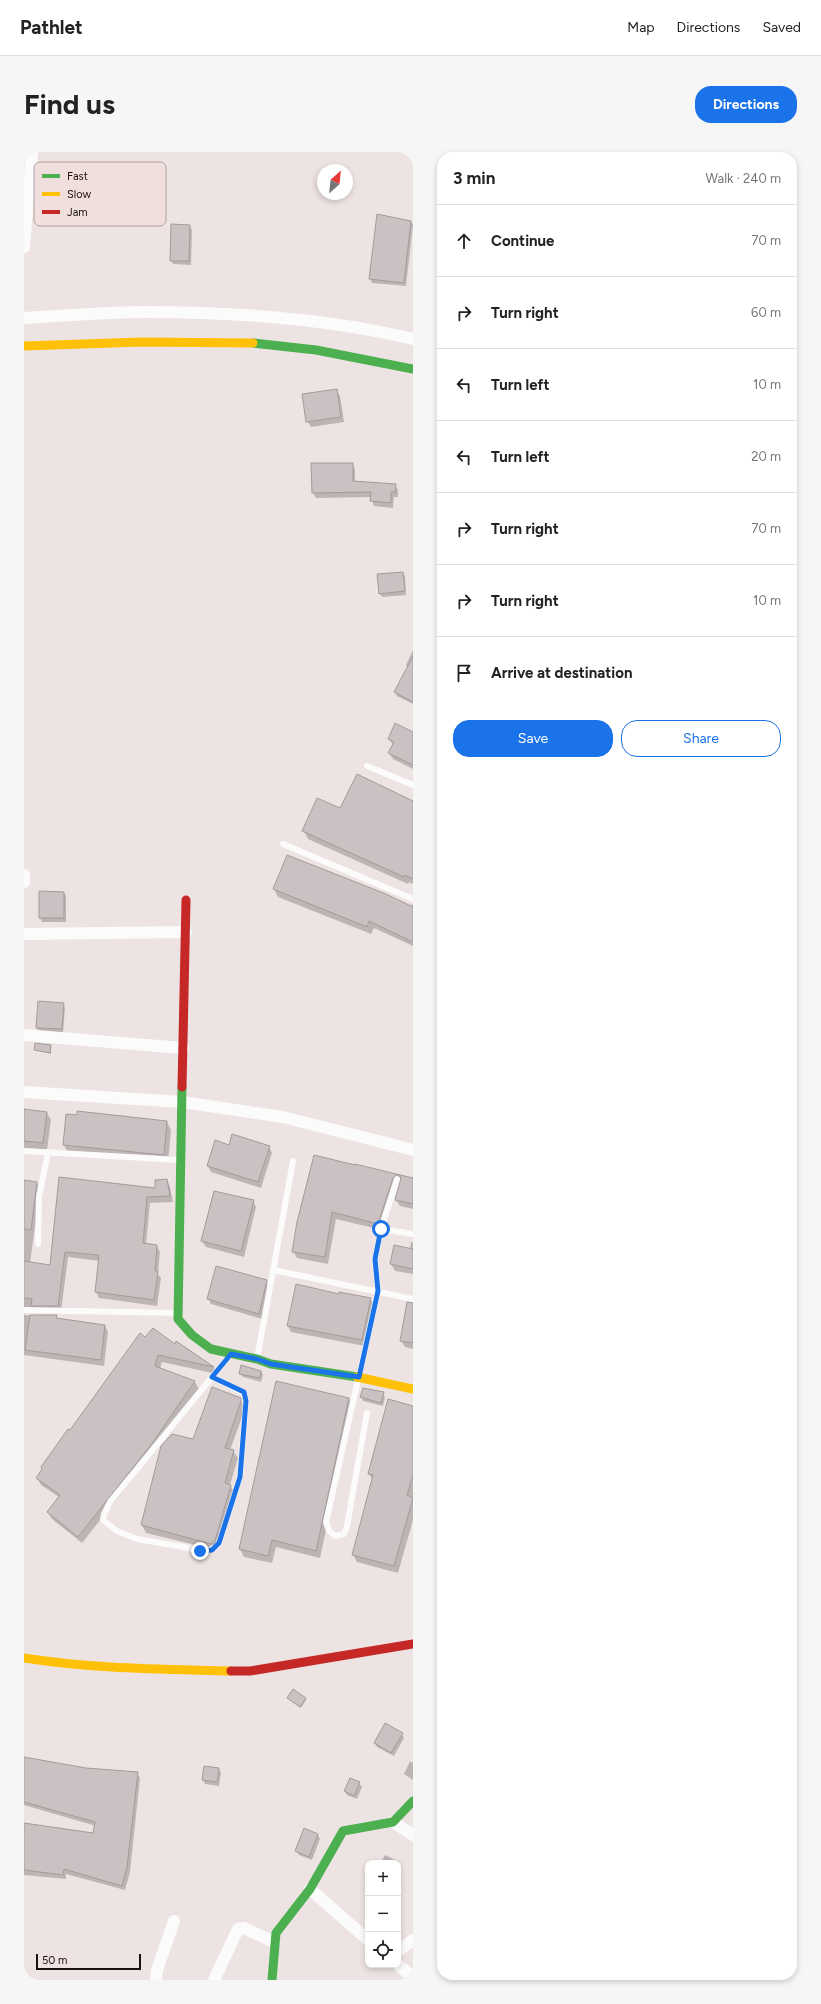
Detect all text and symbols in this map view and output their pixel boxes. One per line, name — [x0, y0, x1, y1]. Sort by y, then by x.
text: Pathlet — [20, 16, 83, 39]
text: Map — [627, 19, 655, 36]
text: Directions — [677, 19, 740, 36]
text: Saved — [762, 19, 801, 36]
button: Directions — [695, 86, 797, 123]
text: Find us — [24, 87, 115, 121]
legend — [34, 162, 166, 226]
north arrow — [317, 164, 353, 200]
text: 3 min — [453, 168, 495, 188]
text: Fast — [67, 170, 88, 183]
text: Walk · 240 m — [706, 171, 781, 186]
text: Slow — [67, 188, 91, 201]
text: Jam — [67, 206, 88, 219]
icon: ahead — [453, 230, 475, 252]
text: Continue — [491, 232, 554, 250]
text: 70 m — [751, 233, 781, 248]
icon: right — [453, 302, 475, 324]
text: Turn right — [491, 304, 559, 322]
text: 60 m — [751, 305, 781, 320]
icon: left — [453, 374, 475, 396]
text: Turn left — [491, 376, 549, 394]
text: 10 m — [753, 377, 781, 392]
icon: left — [453, 446, 475, 468]
text: Turn left — [491, 448, 549, 466]
text: 20 m — [751, 449, 781, 464]
icon: right — [453, 518, 475, 540]
text: Turn right — [491, 520, 559, 538]
text: 70 m — [751, 521, 781, 536]
icon: right — [453, 590, 475, 612]
text: Turn right — [491, 592, 559, 610]
text: 10 m — [753, 593, 781, 608]
icon: arrive — [453, 662, 475, 684]
text: Arrive at destination — [491, 664, 632, 682]
button: Save — [453, 720, 613, 757]
button: Share — [621, 720, 781, 757]
route start — [372, 1220, 390, 1238]
route end — [191, 1542, 209, 1560]
map controls — [365, 1860, 401, 1968]
button: + — [365, 1860, 401, 1896]
button: − — [365, 1896, 401, 1932]
button: locate — [365, 1932, 401, 1968]
scale bar — [36, 1952, 141, 1971]
text: 50 m — [42, 1954, 67, 1967]

